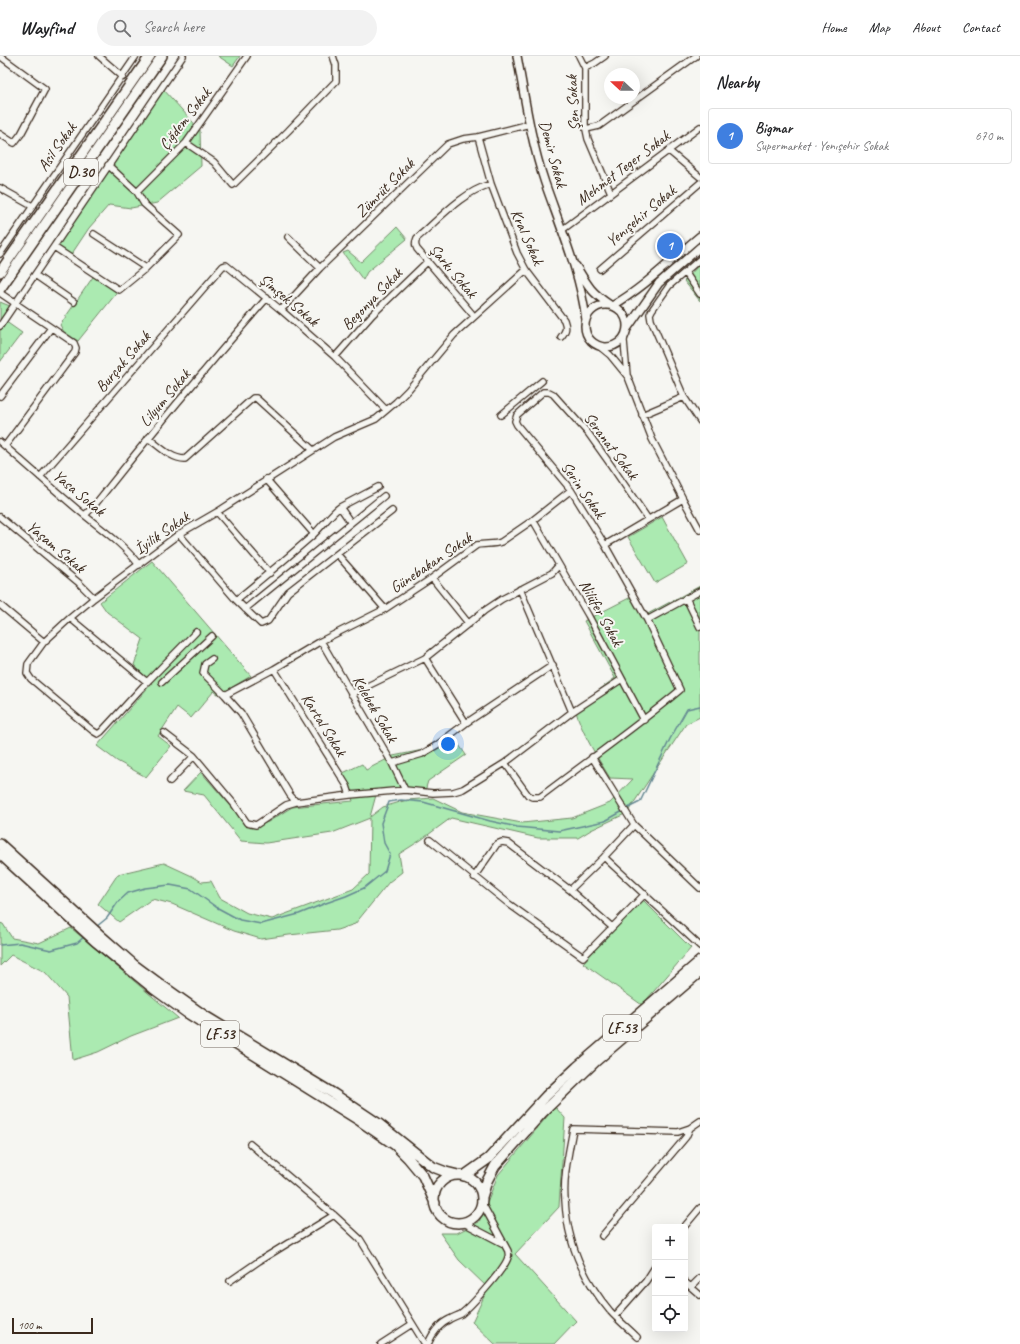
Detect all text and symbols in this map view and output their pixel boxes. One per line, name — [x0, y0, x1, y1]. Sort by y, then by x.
search box — [97, 10, 377, 46]
text: Wayfind — [20, 16, 73, 40]
icon: search — [111, 17, 133, 39]
text: Search here — [143, 18, 204, 37]
text: Home — [821, 19, 847, 36]
text: Map — [869, 19, 890, 36]
text: About — [912, 19, 940, 36]
text: Contact — [962, 19, 1000, 36]
north arrow — [604, 68, 640, 104]
text: Nearby — [716, 72, 759, 93]
street label: Şen Sokak — [561, 74, 584, 131]
street label: Çığdem Sokak — [155, 83, 216, 154]
street label: Asil Sokak — [33, 118, 82, 175]
street label: Demir Sokak — [535, 118, 572, 191]
text: Bigmar — [755, 119, 792, 138]
street label: Mehmet Teger Sokak — [572, 126, 675, 210]
text: 1 — [727, 128, 733, 144]
text: 670 m — [975, 128, 1003, 144]
text: Supermarket · Yenışehir Sokak — [755, 138, 888, 154]
street label: Zümrüt Sokak — [351, 153, 420, 222]
road number: D.30 — [64, 159, 98, 185]
street label: Yenışehir Sokak — [602, 180, 681, 251]
street label: Kral Sokak — [506, 206, 549, 269]
pin: 1 — [657, 231, 683, 261]
street label: Şarkı Sokak — [425, 240, 482, 303]
street label: Begonya Sokak — [337, 263, 408, 334]
street label: Şimşek Sokak — [255, 269, 324, 331]
street label: Burçak Sokak — [91, 327, 156, 397]
street label: Lilyum Sokak — [135, 364, 196, 431]
street label: Seranat Sokak — [579, 408, 643, 485]
street label: Serin Sokak — [556, 458, 610, 523]
street label: Yasa Sokak — [49, 465, 110, 521]
street label: İyilik Sokak — [131, 506, 194, 559]
street label: Yaşam Sokak — [22, 517, 90, 578]
street label: Günebakan Sokak — [386, 528, 477, 598]
street label: Nilüfer Sokak — [575, 576, 628, 651]
street label: Kelebek Sokak — [348, 672, 403, 747]
street label: Kartal Sokak — [297, 690, 352, 761]
your location — [438, 734, 458, 754]
road number: LF.53 — [603, 1015, 641, 1041]
road number: LF.53 — [201, 1021, 239, 1047]
map controls — [652, 1224, 688, 1332]
button: + — [652, 1224, 688, 1260]
button: − — [652, 1260, 688, 1296]
button: locate — [652, 1296, 688, 1332]
scale bar — [12, 1316, 93, 1335]
text: 100 m — [18, 1318, 42, 1332]

